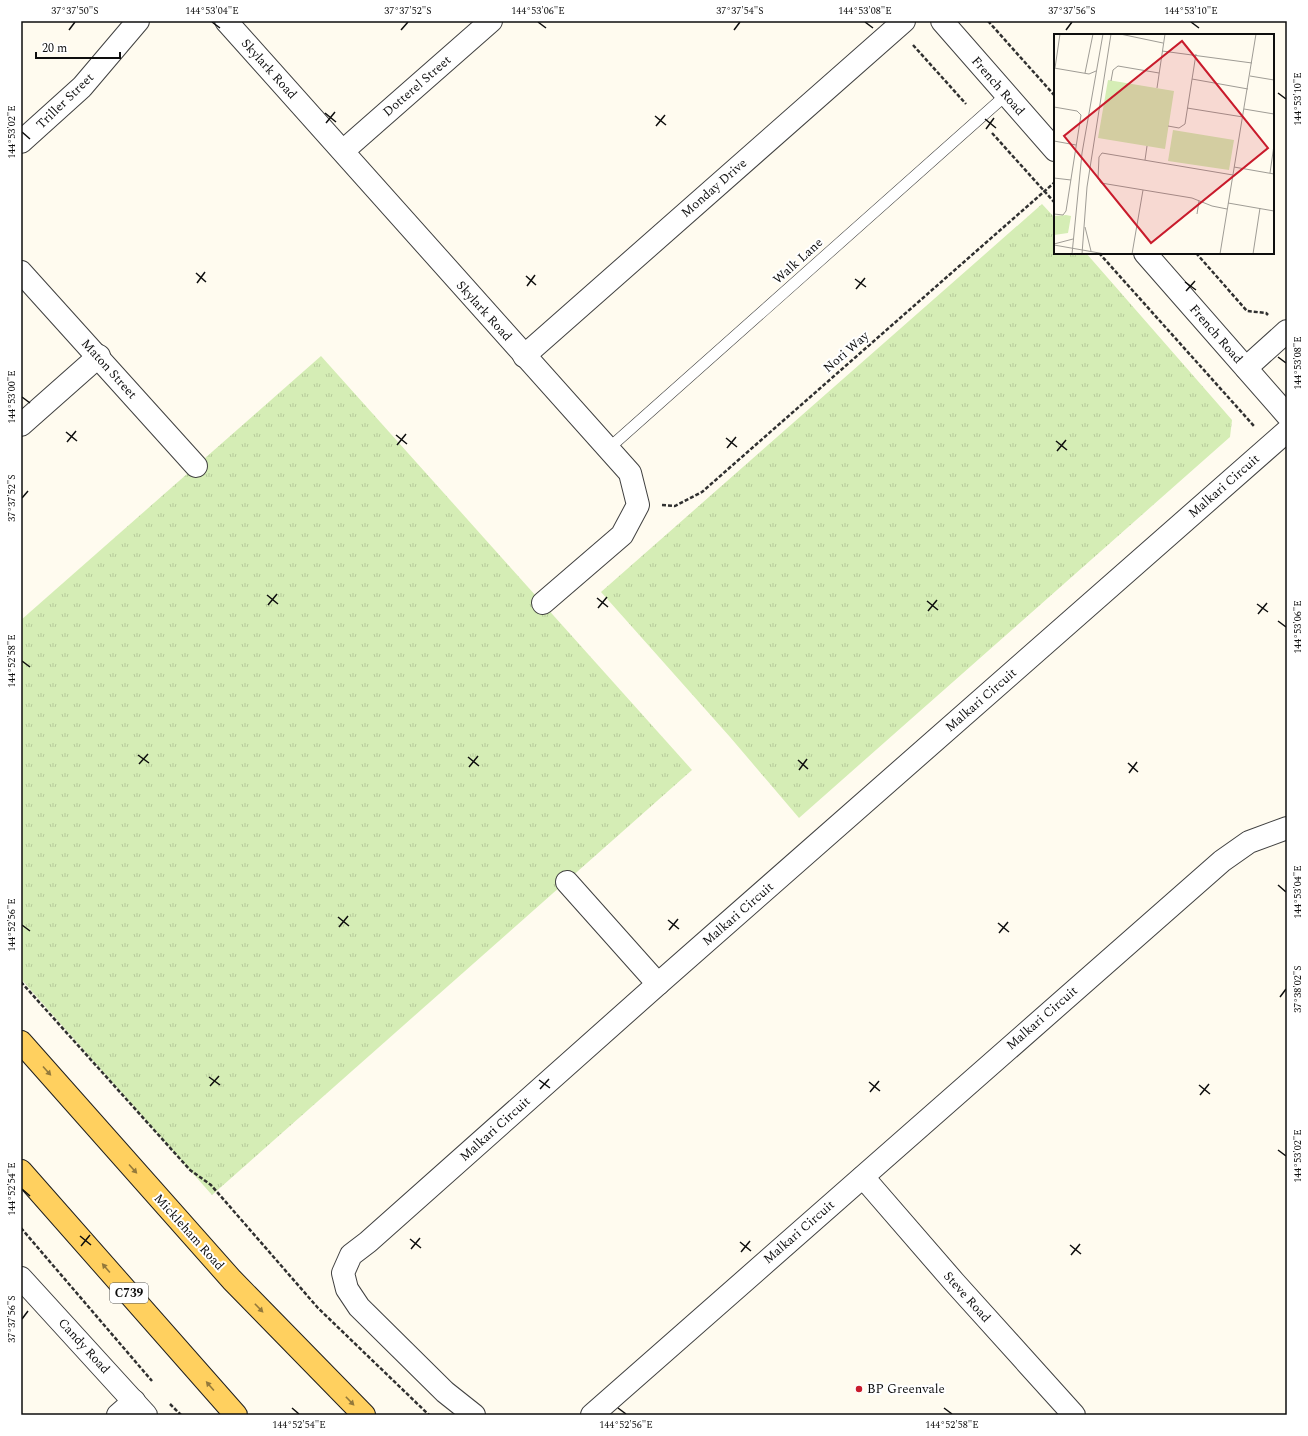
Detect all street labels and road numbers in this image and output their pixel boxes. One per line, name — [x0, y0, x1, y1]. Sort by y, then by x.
street label: Skylark Road — [236, 34, 302, 104]
street label: Dotterel Street — [378, 50, 456, 122]
street label: French Road — [967, 52, 1029, 120]
street label: Triller Street — [31, 68, 99, 134]
street label: Monday Drive — [677, 154, 751, 222]
street label: Walk Lane — [768, 233, 828, 289]
street label: Skylark Road — [451, 276, 517, 346]
street label: French Road — [1185, 300, 1247, 368]
street label: Nori Way — [819, 326, 874, 378]
street label: Maton Street — [76, 334, 142, 404]
street label: Malkari Circuit — [1184, 449, 1265, 523]
street label: Malkari Circuit — [941, 663, 1022, 737]
street label: Malkari Circuit — [698, 877, 779, 951]
street label: Malkari Circuit — [1002, 981, 1083, 1055]
street label: Malkari Circuit — [455, 1091, 535, 1166]
street label: Mickleham Road — [149, 1189, 229, 1275]
street label: Malkari Circuit — [759, 1195, 840, 1269]
street label: Steve Road — [938, 1267, 996, 1327]
road number: C739 — [110, 1283, 148, 1303]
street label: Candy Road — [53, 1314, 115, 1378]

